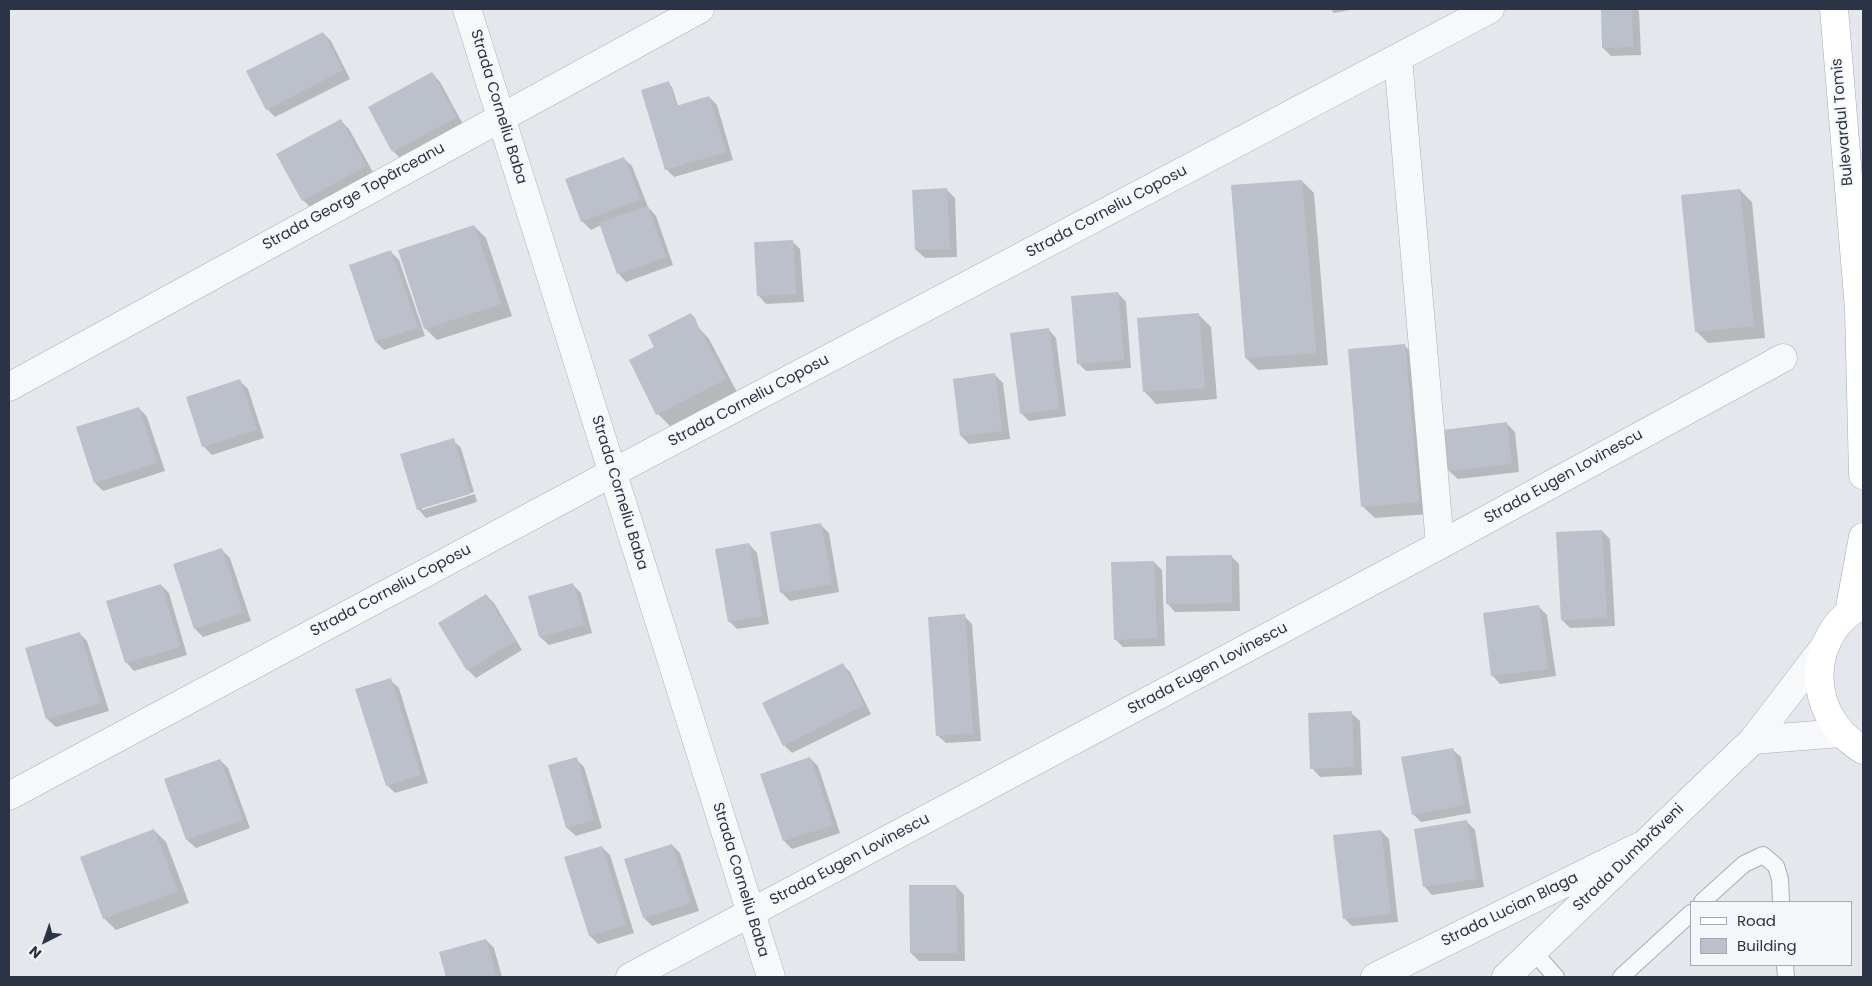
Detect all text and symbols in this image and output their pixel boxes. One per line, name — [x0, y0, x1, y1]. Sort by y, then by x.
street label: Strada Corneliu Baba — [466, 28, 530, 186]
street label: Bulevardul Tomis — [1828, 57, 1858, 187]
street label: Strada George Topârceanu — [260, 139, 448, 255]
street label: Strada Corneliu Coposu — [1024, 162, 1190, 262]
street label: Strada Corneliu Coposu — [666, 351, 832, 451]
street label: Strada Corneliu Baba — [587, 414, 651, 572]
street label: Strada Eugen Lovinescu — [1482, 426, 1646, 528]
street label: Strada Corneliu Coposu — [308, 541, 474, 641]
street label: Strada Eugen Lovinescu — [1125, 619, 1291, 719]
street label: Strada Corneliu Baba — [708, 801, 772, 959]
street label: Strada Dumbrăveni — [1570, 801, 1688, 915]
street label: Strada Eugen Lovinescu — [767, 810, 933, 910]
street label: Strada Lucian Blaga — [1439, 869, 1581, 951]
legend — [1690, 901, 1852, 966]
text: Road — [1737, 910, 1776, 931]
north arrow — [20, 916, 70, 966]
text: Building — [1737, 935, 1797, 956]
text: N — [25, 941, 46, 963]

